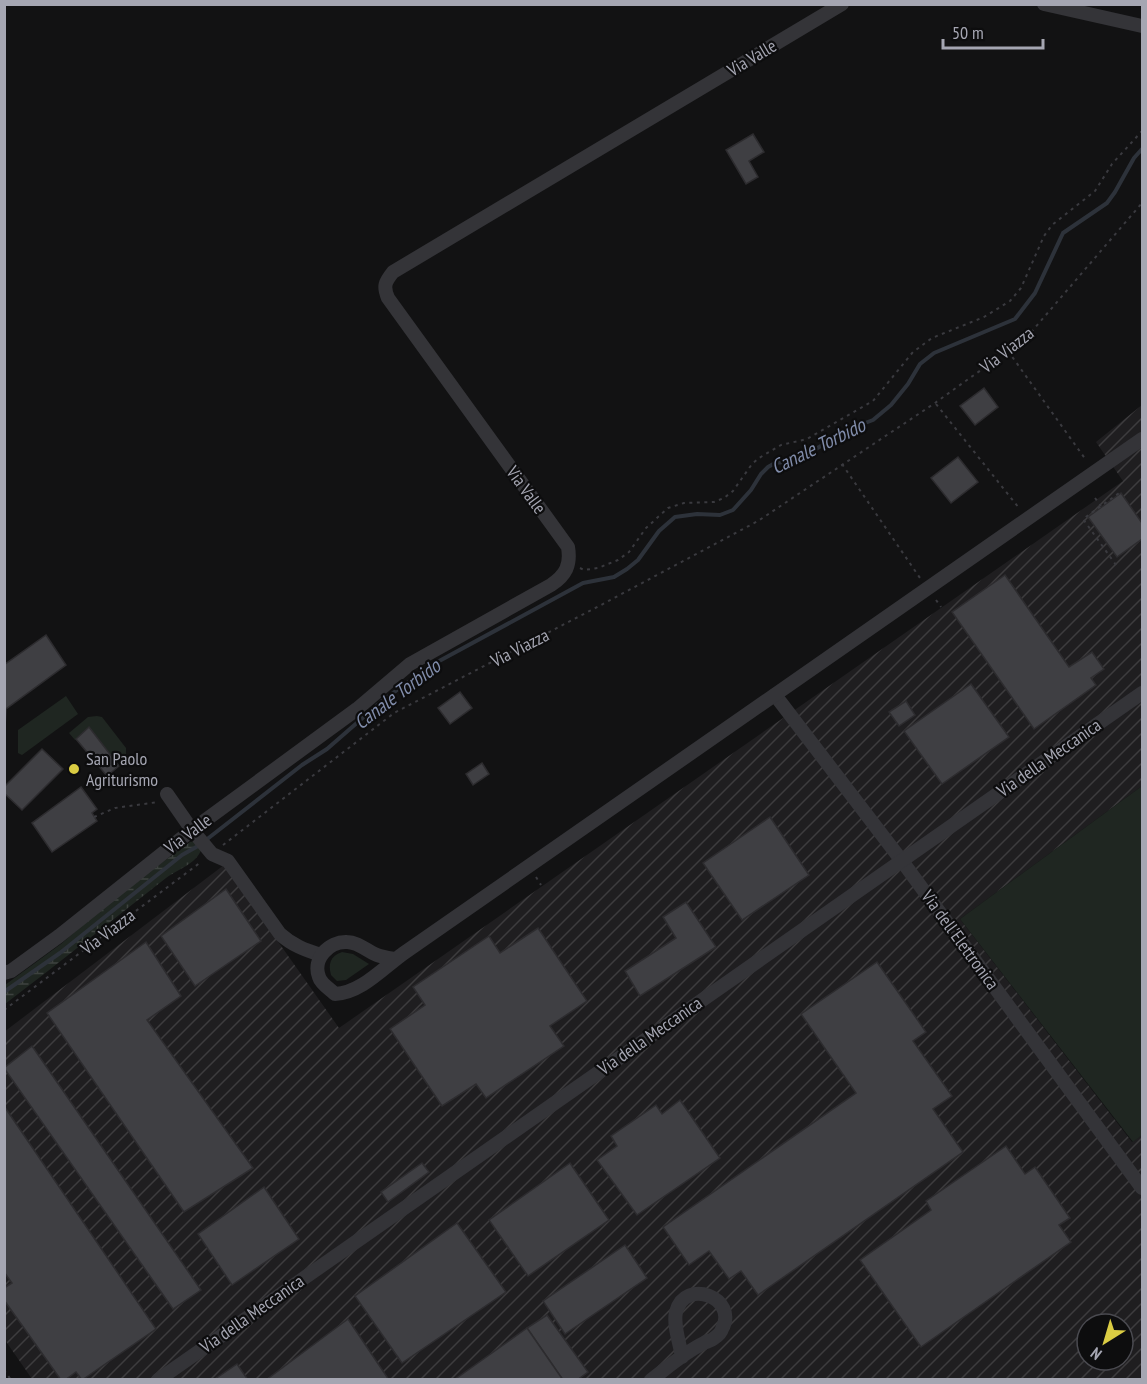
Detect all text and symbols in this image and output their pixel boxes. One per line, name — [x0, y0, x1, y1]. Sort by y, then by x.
scale bar — [943, 12, 1044, 50]
text: 50 m — [952, 21, 984, 44]
street label: Via Valle — [722, 34, 781, 82]
street label: Via Viazza — [974, 321, 1038, 379]
water label: Canale Torbido — [767, 411, 871, 480]
street label: Via Valle — [501, 461, 551, 518]
street label: Via Viazza — [486, 623, 553, 672]
water label: Canale Torbido — [349, 652, 446, 735]
street label: Via della Meccanica — [991, 713, 1105, 803]
place label: San Paolo Agriturismo — [86, 747, 158, 791]
marker: San Paolo Agriturismo — [67, 762, 81, 776]
street label: Via Valle — [159, 808, 216, 859]
street label: Via dell'Elettronica — [916, 885, 1004, 994]
street label: Via Viazza — [75, 904, 140, 960]
street label: Via della Meccanica — [592, 991, 706, 1081]
street label: Via della Meccanica — [194, 1269, 308, 1359]
north arrow — [1075, 1312, 1135, 1372]
text: N — [1087, 1343, 1105, 1365]

